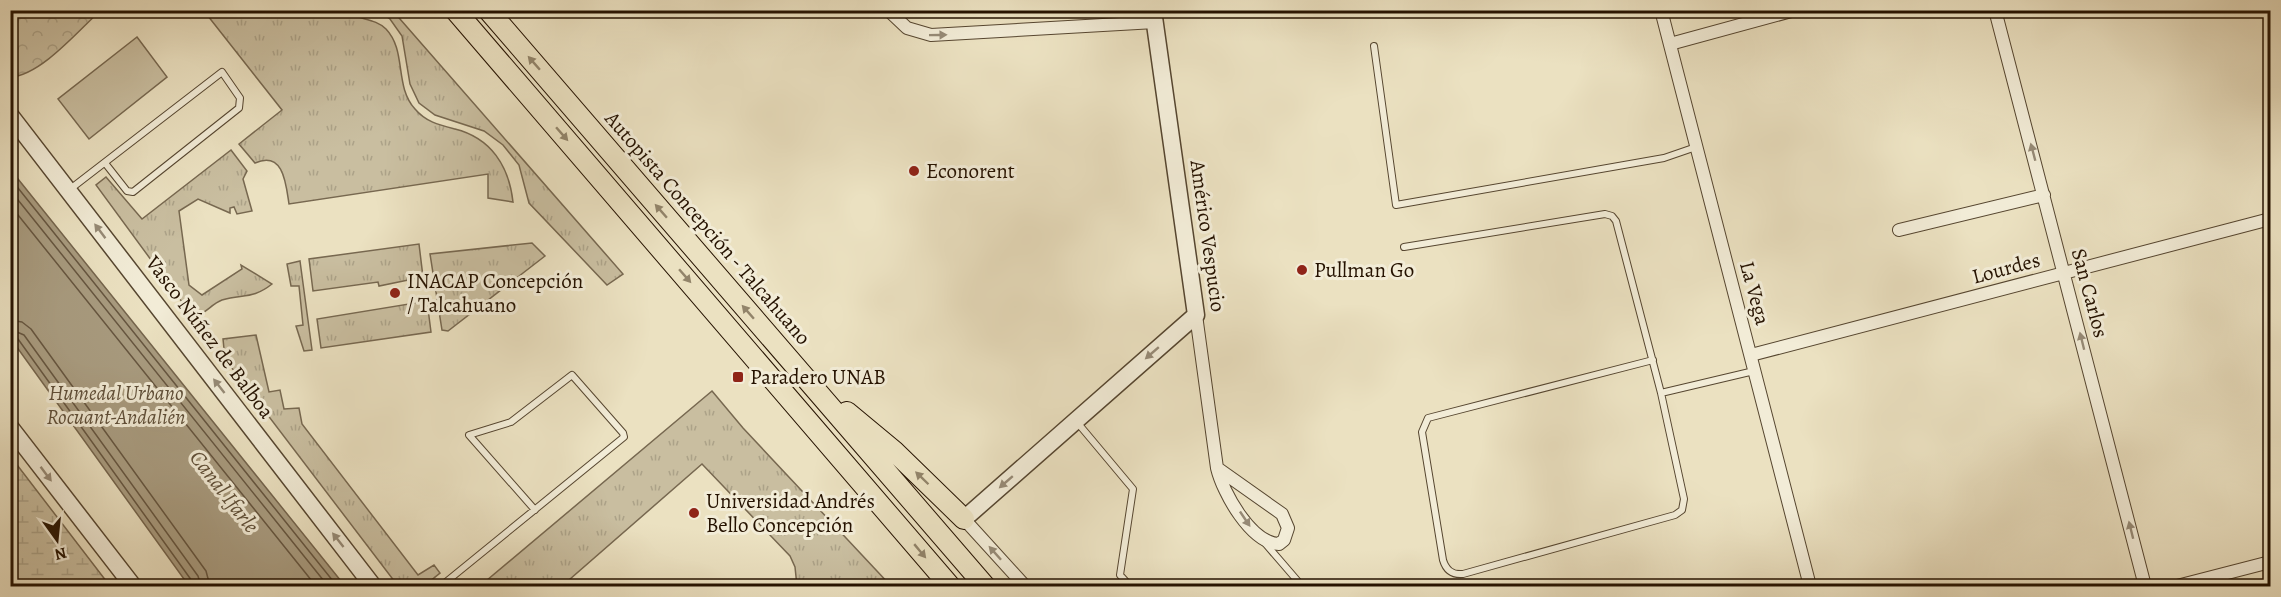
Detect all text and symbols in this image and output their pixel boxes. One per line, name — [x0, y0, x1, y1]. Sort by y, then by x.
one-way arrow — [929, 30, 948, 39]
one-way arrow — [528, 56, 541, 71]
street label: Autopista Concepción - Talcahuano — [598, 104, 817, 351]
one-way arrow — [555, 126, 568, 141]
one-way arrow — [2028, 143, 2037, 161]
place label: Econorent — [926, 157, 1015, 185]
street label: Américo Vespucio — [1183, 157, 1232, 314]
marker: Econorent — [907, 164, 921, 178]
one-way arrow — [655, 204, 668, 219]
one-way arrow — [95, 223, 107, 238]
street label: Lourdes — [1969, 245, 2043, 291]
street label: San Carlos — [2065, 245, 2115, 341]
street label: Vasco Núñez de Balboa — [139, 249, 281, 424]
place label: Pullman Go — [1314, 256, 1414, 284]
street label: La Vega — [1733, 258, 1777, 328]
marker: Pullman Go — [1295, 263, 1309, 277]
place label: INACAP Concepción / Talcahuano — [407, 267, 583, 319]
one-way arrow — [678, 268, 691, 284]
marker: INACAP Concepción / Talcahuano — [388, 286, 402, 300]
one-way arrow — [742, 305, 755, 320]
one-way arrow — [2077, 332, 2087, 350]
one-way arrow — [1145, 347, 1160, 360]
place label: Paradero UNAB — [750, 363, 886, 391]
marker: Paradero UNAB — [731, 370, 745, 384]
one-way arrow — [213, 378, 225, 393]
park label: Humedal Urbano Rocuant-Andalién — [46, 379, 186, 431]
water label: Canal Ifarle — [182, 444, 266, 539]
one-way arrow — [40, 466, 52, 481]
one-way arrow — [916, 472, 930, 486]
one-way arrow — [999, 475, 1014, 488]
place label: Universidad Andrés Bello Concepción — [706, 487, 875, 539]
marker: Universidad Andrés Bello Concepción — [687, 506, 701, 520]
north arrow — [27, 510, 87, 570]
one-way arrow — [1239, 511, 1250, 527]
one-way arrow — [2125, 521, 2135, 539]
one-way arrow — [331, 532, 344, 548]
text: N — [52, 541, 69, 566]
one-way arrow — [913, 543, 926, 558]
one-way arrow — [989, 546, 1002, 561]

